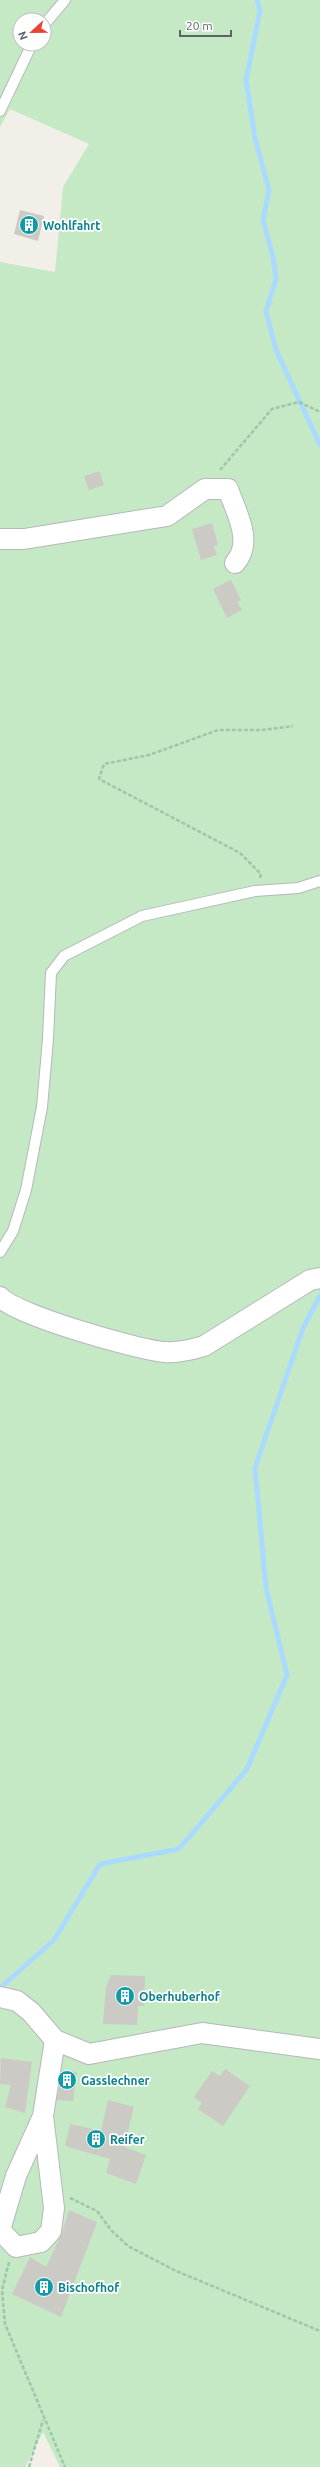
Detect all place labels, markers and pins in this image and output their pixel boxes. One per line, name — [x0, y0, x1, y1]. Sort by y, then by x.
building icon: Wohlfahrt — [18, 214, 40, 236]
place label: Wohlfahrt — [43, 219, 100, 232]
building icon: Oberhuberhof — [114, 1985, 136, 2007]
place label: Oberhuberhof — [139, 1990, 221, 2003]
building icon: Gasslechner — [56, 2069, 78, 2091]
place label: Gasslechner — [81, 2074, 150, 2087]
building icon: Reifer — [85, 2128, 107, 2150]
place label: Reifer — [110, 2133, 145, 2146]
building icon: Bischofhof — [33, 2276, 55, 2298]
place label: Bischofhof — [58, 2281, 120, 2294]

